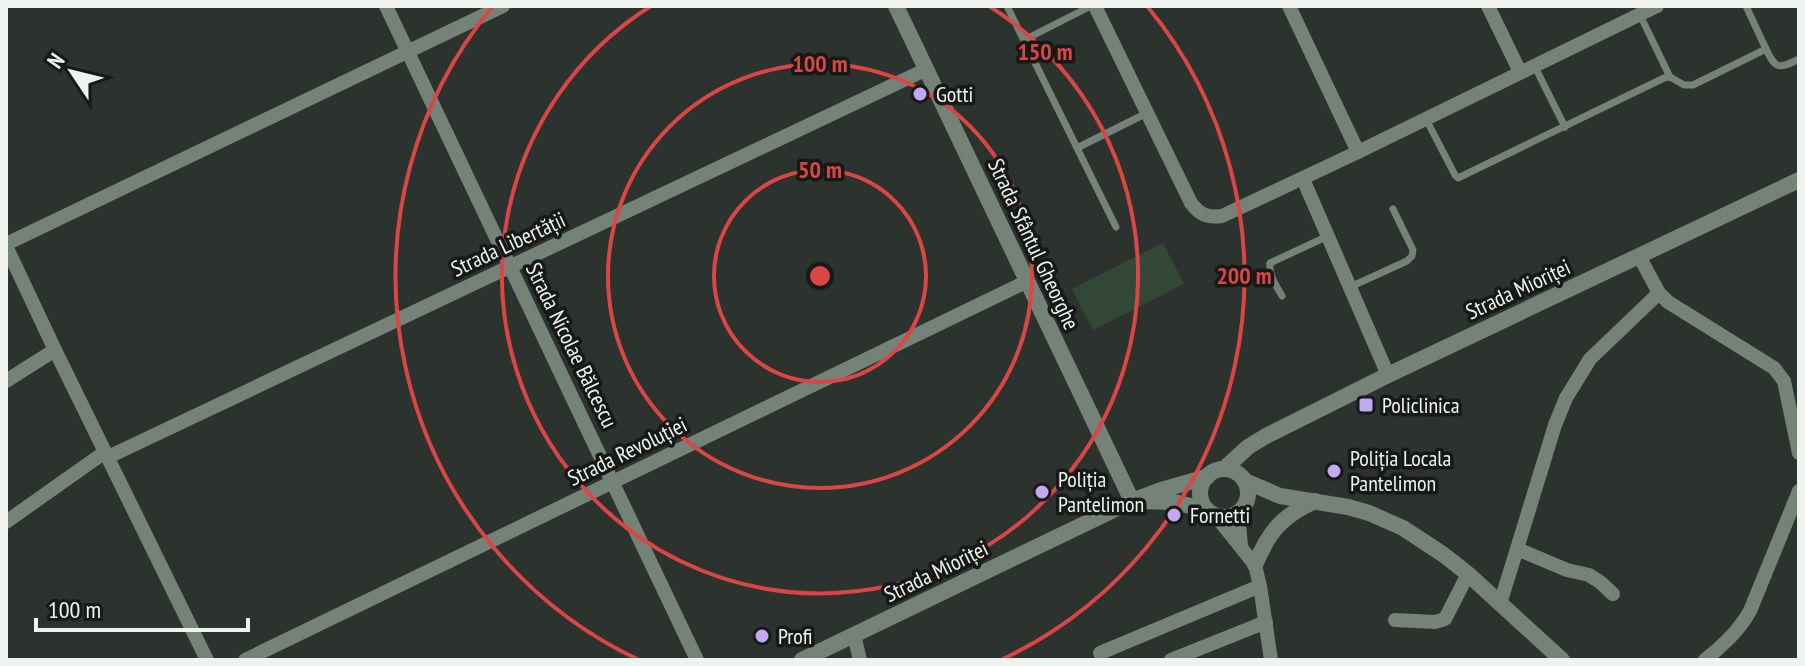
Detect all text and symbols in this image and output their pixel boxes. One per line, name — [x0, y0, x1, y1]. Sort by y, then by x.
north arrow — [32, 32, 112, 112]
text: 150 m — [1017, 36, 1073, 67]
text: N — [41, 48, 70, 73]
text: 100 m — [792, 48, 848, 79]
place label: Gotti — [936, 80, 973, 108]
marker: Gotti — [911, 85, 929, 103]
text: 50 m — [798, 154, 842, 185]
street label: Strada Sfântul Gheorghe — [982, 154, 1086, 334]
street label: Strada Libertății — [446, 205, 570, 283]
street label: Strada Mioriței — [1461, 253, 1575, 325]
street label: Strada Nicolae Bălcescu — [520, 258, 624, 432]
text: 200 m — [1216, 260, 1272, 291]
centre of rings — [806, 262, 834, 290]
place label: Policlinica — [1382, 391, 1459, 419]
marker: Policlinica — [1357, 396, 1375, 414]
street label: Strada Revoluției — [563, 410, 691, 492]
place label: Poliția Locala Pantelimon — [1350, 444, 1451, 497]
marker: Poliția Locala Pantelimon — [1325, 462, 1343, 480]
place label: Poliția Pantelimon — [1058, 465, 1144, 518]
marker: Poliția Pantelimon — [1033, 483, 1051, 501]
place label: Fornetti — [1190, 501, 1250, 529]
marker: Fornetti — [1165, 506, 1183, 524]
street label: Strada Mioriței — [879, 534, 993, 608]
scale bar — [36, 582, 248, 632]
text: 100 m — [48, 594, 101, 625]
place label: Profi — [778, 622, 812, 650]
marker: Profi — [753, 627, 771, 645]

